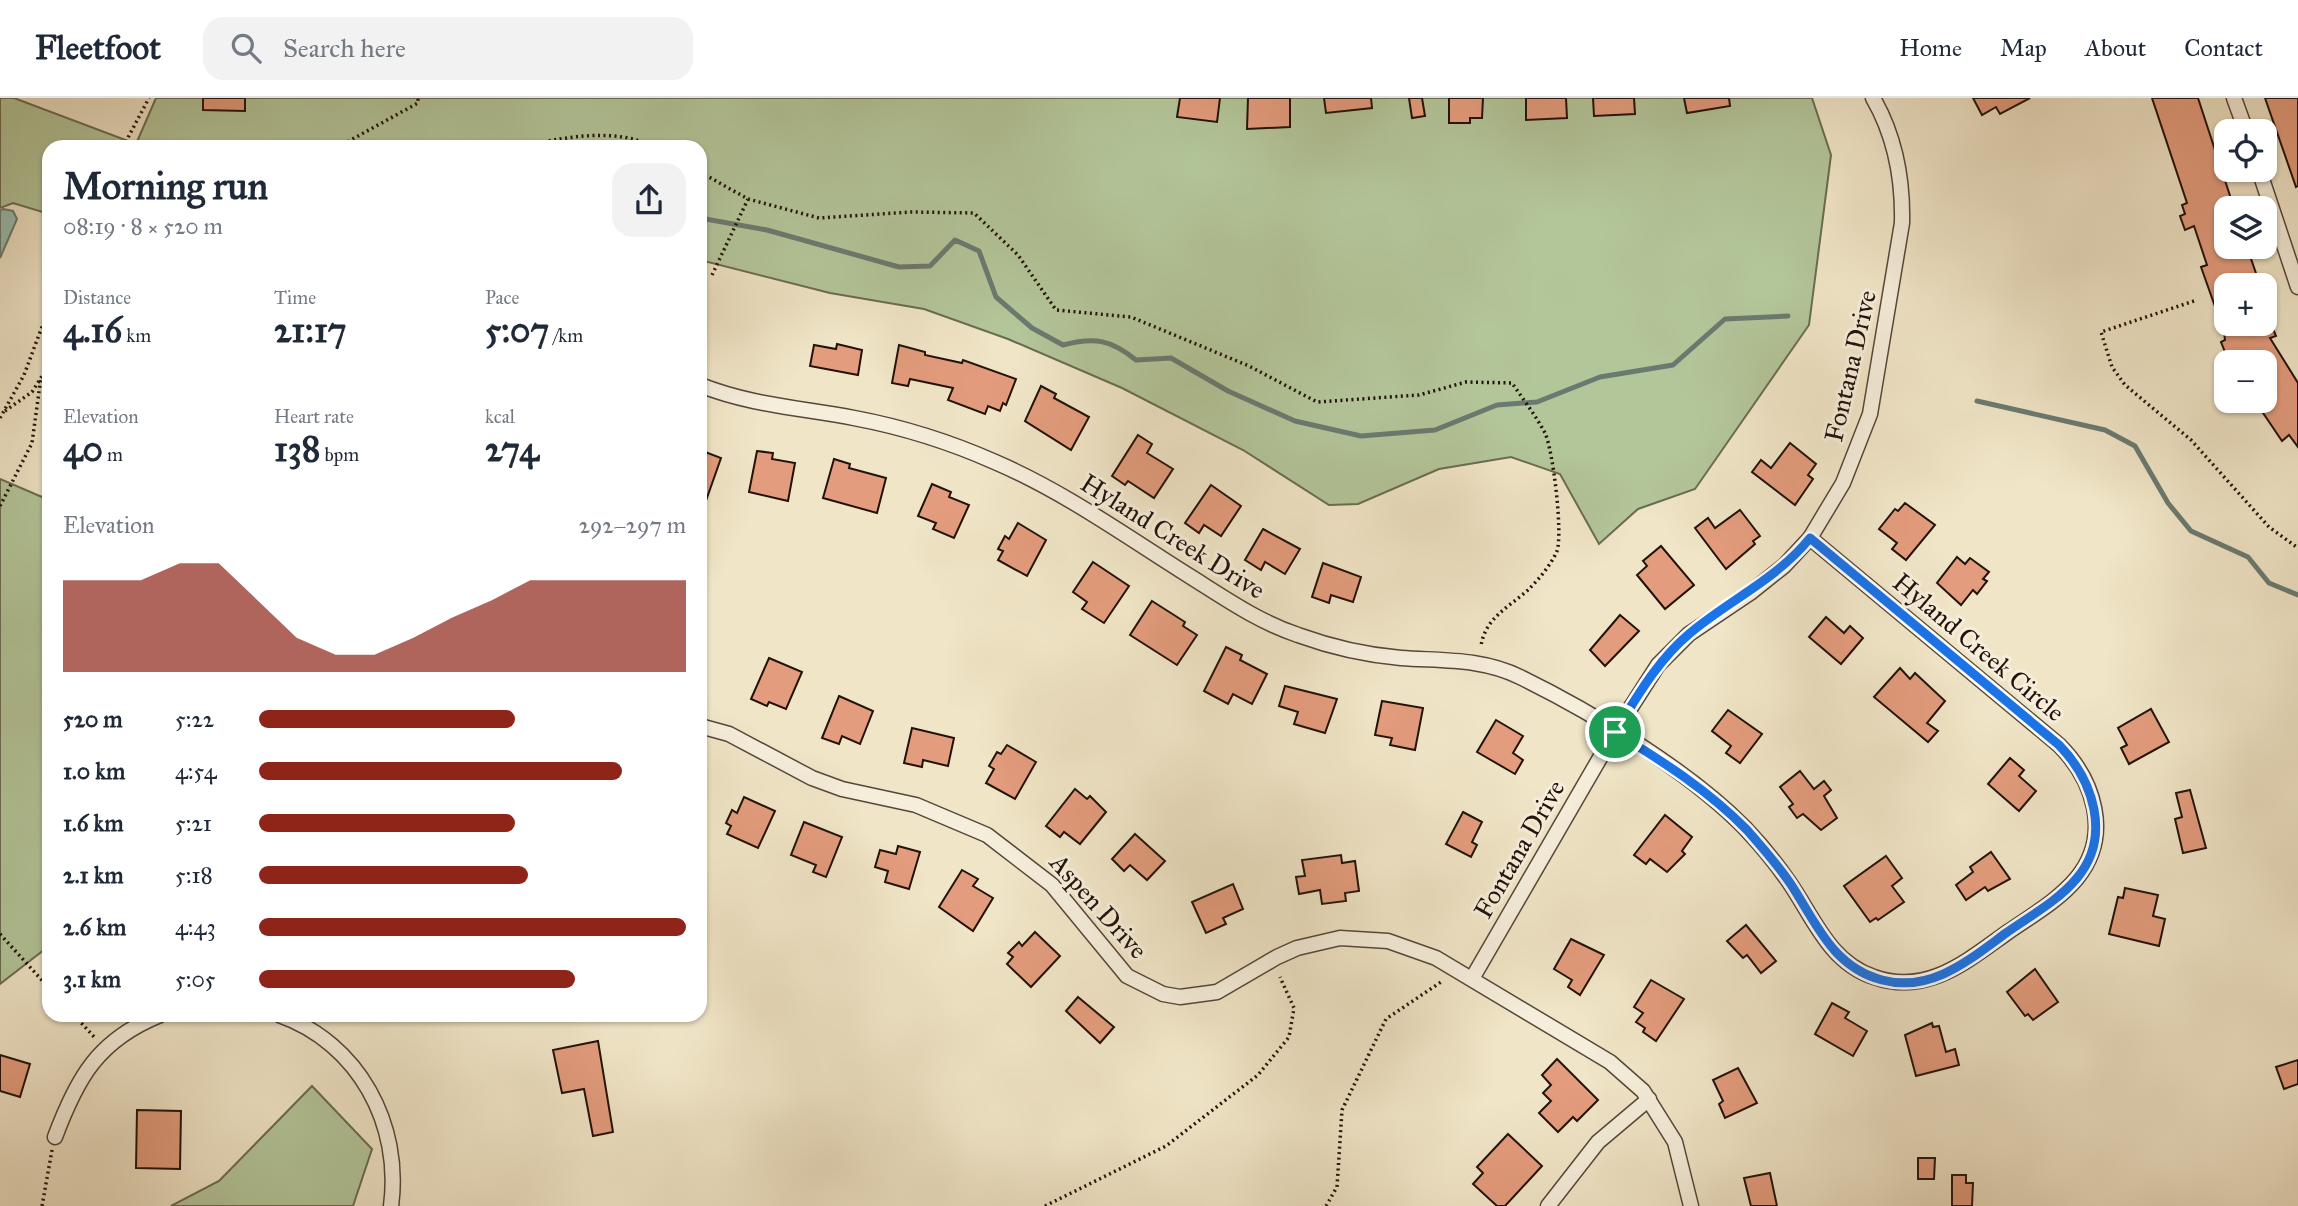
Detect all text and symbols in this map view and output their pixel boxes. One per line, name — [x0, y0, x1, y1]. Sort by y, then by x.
search box — [203, 17, 693, 80]
text: Fleetfoot — [35, 28, 161, 68]
icon: search — [227, 29, 265, 67]
text: Search here — [283, 32, 406, 64]
text: Home — [1899, 33, 1962, 63]
text: Map — [2000, 33, 2047, 63]
text: About — [2085, 33, 2146, 63]
text: Contact — [2184, 33, 2263, 63]
map controls — [2214, 119, 2277, 413]
button: locate — [2214, 119, 2277, 182]
text: Morning run — [63, 163, 268, 209]
button: share — [612, 163, 686, 237]
button: layers — [2214, 196, 2277, 259]
text: 08:19 · 8 × 520 m — [63, 212, 223, 240]
button: + — [2214, 273, 2277, 336]
text: Distance — [63, 286, 131, 309]
text: Time — [274, 286, 316, 309]
text: Pace — [485, 286, 519, 309]
street label: Fontana Drive — [1817, 287, 1883, 445]
text: 4.16 — [63, 309, 122, 352]
text: 21:17 — [274, 309, 346, 352]
text: 5:07 — [485, 309, 549, 352]
text: km — [122, 324, 151, 347]
text: /km — [549, 324, 583, 347]
button: − — [2214, 350, 2277, 413]
text: Elevation — [63, 405, 138, 428]
text: Heart rate — [274, 405, 354, 428]
text: kcal — [485, 405, 515, 428]
text: 40 — [63, 428, 103, 471]
text: 138 — [274, 428, 320, 471]
text: 274 — [485, 428, 539, 471]
text: m — [103, 443, 123, 466]
text: bpm — [320, 443, 359, 466]
street label: Hyland Creek Drive — [1075, 466, 1271, 606]
text: Elevation — [63, 511, 154, 539]
text: 292–297 m — [579, 511, 686, 539]
street label: Hyland Creek Circle — [1887, 566, 2072, 728]
pin — [1585, 702, 1645, 762]
text: 520 m — [63, 705, 123, 733]
text: 5:22 — [175, 705, 214, 733]
icon: arrive — [1596, 713, 1634, 751]
text: 1.0 km — [63, 757, 125, 785]
text: 4:54 — [175, 757, 217, 785]
street label: Fontana Drive — [1466, 774, 1572, 924]
text: 1.6 km — [63, 809, 124, 837]
text: 5:21 — [175, 809, 212, 837]
street label: Aspen Drive — [1043, 846, 1155, 965]
text: 2.1 km — [63, 861, 124, 889]
text: 5:18 — [175, 861, 213, 889]
text: 2.6 km — [63, 913, 126, 941]
text: 4:43 — [175, 913, 216, 941]
text: 3.1 km — [63, 965, 121, 993]
text: 5:05 — [175, 965, 216, 993]

